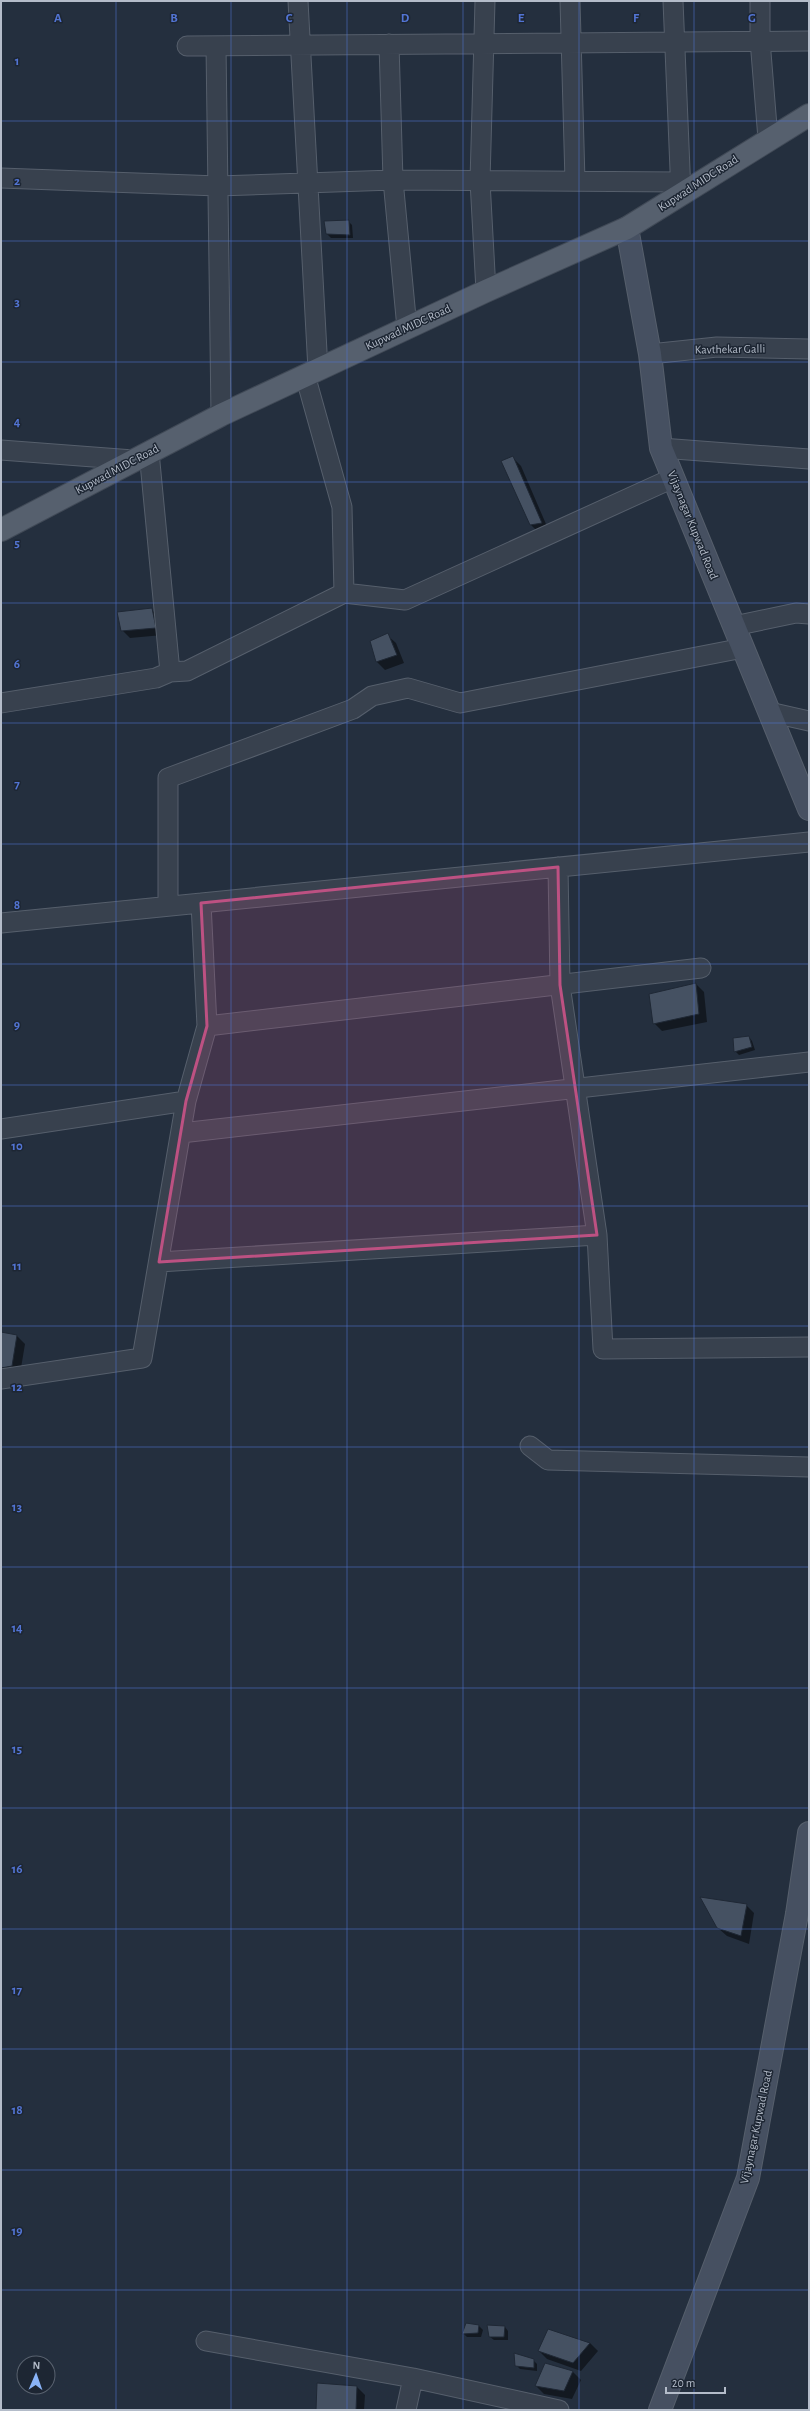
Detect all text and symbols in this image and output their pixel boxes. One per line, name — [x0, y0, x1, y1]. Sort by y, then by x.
text: A — [54, 12, 62, 25]
text: B — [170, 12, 178, 25]
text: C — [286, 12, 293, 25]
text: D — [401, 12, 410, 25]
text: E — [518, 12, 525, 25]
text: F — [633, 12, 640, 25]
text: G — [748, 12, 756, 25]
text: 1 — [15, 55, 19, 68]
street label: Kupwad MIDC Road — [656, 153, 740, 213]
text: 2 — [14, 175, 20, 188]
text: 3 — [14, 296, 20, 309]
street label: Kupwad MIDC Road — [364, 302, 452, 352]
street label: Kavthekar Galli — [695, 342, 765, 356]
text: 4 — [14, 416, 21, 429]
street label: Kupwad MIDC Road — [73, 442, 161, 496]
street label: Vijaynagar Kupwad Road — [665, 469, 720, 581]
text: 5 — [14, 537, 20, 550]
text: 6 — [14, 658, 20, 671]
text: 7 — [14, 778, 20, 791]
text: 8 — [14, 899, 20, 912]
text: 9 — [14, 1019, 20, 1032]
text: 10 — [11, 1140, 23, 1153]
text: 11 — [12, 1260, 22, 1273]
text: 12 — [12, 1381, 22, 1394]
text: 13 — [12, 1501, 23, 1514]
text: 14 — [11, 1622, 23, 1635]
text: 15 — [12, 1743, 23, 1756]
text: 16 — [12, 1863, 22, 1876]
text: 17 — [12, 1984, 23, 1997]
street label: Vijaynagar Kupwad Road — [738, 2069, 775, 2185]
text: 18 — [11, 2104, 23, 2117]
text: 19 — [12, 2225, 22, 2238]
north arrow — [16, 2355, 56, 2395]
text: N — [32, 2360, 40, 2371]
scale bar — [666, 2369, 725, 2395]
text: 20 m — [672, 2377, 695, 2389]

